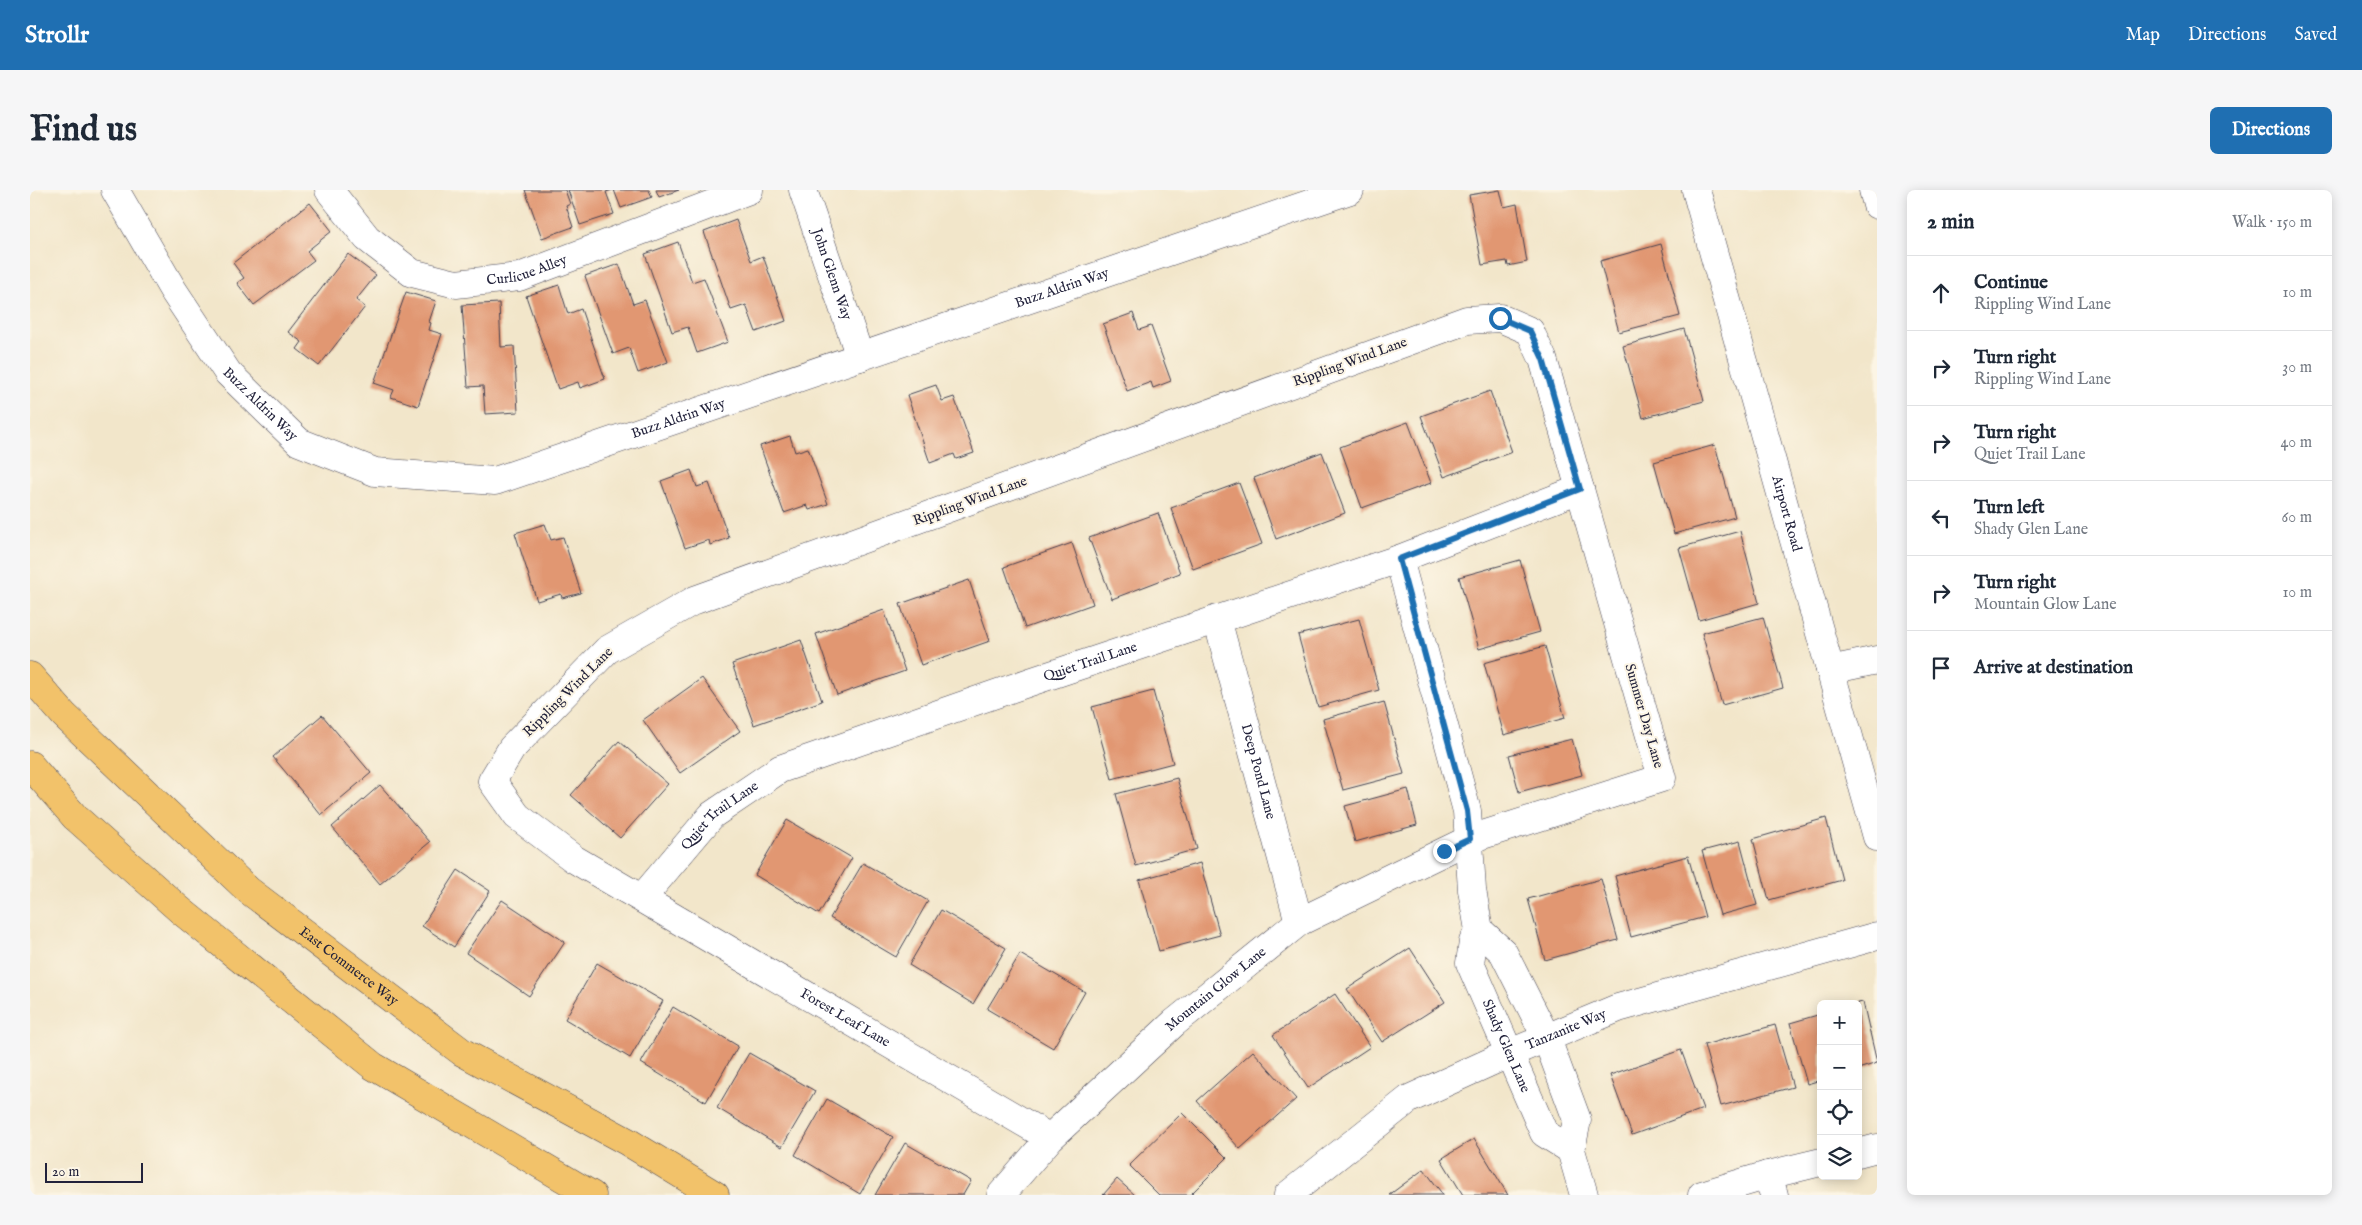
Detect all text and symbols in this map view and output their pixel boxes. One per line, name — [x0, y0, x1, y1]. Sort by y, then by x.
text: Strollr — [25, 20, 89, 51]
text: Map — [2126, 24, 2160, 47]
text: Directions — [2188, 24, 2266, 47]
text: Saved — [2294, 24, 2337, 47]
button: Directions — [2210, 107, 2332, 154]
text: Find us — [30, 108, 137, 153]
text: 2 min — [1927, 209, 1974, 236]
text: Walk · 150 m — [2232, 213, 2312, 233]
street label: John Glenn Way — [807, 224, 856, 322]
street label: Curlicue Alley — [486, 251, 570, 290]
street label: Buzz Aldrin Way — [1013, 264, 1111, 312]
text: Continue — [1974, 271, 2048, 295]
icon: ahead — [1927, 279, 1955, 307]
text: 10 m — [2282, 283, 2312, 303]
text: Rippling Wind Lane — [1974, 295, 2111, 315]
route start — [1489, 307, 1512, 330]
street label: Rippling Wind Lane — [1291, 333, 1410, 391]
text: Turn right — [1974, 346, 2056, 370]
icon: right — [1927, 354, 1955, 382]
text: 30 m — [2282, 358, 2312, 378]
street label: Buzz Aldrin Way — [219, 364, 302, 445]
text: Rippling Wind Lane — [1974, 370, 2111, 390]
street label: Buzz Aldrin Way — [629, 394, 728, 443]
text: Turn right — [1974, 421, 2056, 445]
icon: right — [1927, 429, 1955, 457]
text: 40 m — [2280, 433, 2312, 453]
text: Quiet Trail Lane — [1974, 445, 2085, 465]
street label: Rippling Wind Lane — [911, 472, 1030, 530]
street label: Airport Road — [1767, 473, 1806, 554]
text: Turn left — [1974, 496, 2045, 520]
icon: left — [1927, 504, 1955, 532]
text: 60 m — [2282, 508, 2312, 528]
text: Shady Glen Lane — [1974, 520, 2088, 540]
text: Turn right — [1974, 571, 2056, 595]
icon: right — [1927, 579, 1955, 607]
text: 10 m — [2282, 583, 2312, 603]
text: Mountain Glow Lane — [1974, 595, 2117, 615]
street label: Quiet Trail Lane — [1041, 638, 1140, 686]
street label: Rippling Wind Lane — [519, 643, 617, 741]
icon: arrive — [1927, 654, 1955, 682]
text: Arrive at destination — [1974, 656, 2133, 680]
street label: Summer Day Lane — [1621, 662, 1668, 771]
street label: Deep Pond Lane — [1237, 722, 1280, 822]
street label: Quiet Trail Lane — [677, 777, 762, 854]
route end — [1433, 840, 1456, 863]
street label: East Commerce Way — [295, 923, 402, 1010]
street label: Mountain Glow Lane — [1161, 943, 1270, 1036]
street label: Forest Leaf Lane — [797, 985, 894, 1052]
street label: Shady Glen Lane — [1478, 997, 1535, 1096]
map controls — [1817, 1000, 1862, 1180]
button: + — [1817, 1000, 1862, 1045]
street label: Tanzanite Way — [1523, 1005, 1609, 1055]
button: − — [1817, 1045, 1862, 1090]
button: locate — [1817, 1090, 1862, 1135]
button: layers — [1817, 1135, 1862, 1180]
scale bar — [45, 1160, 142, 1183]
text: 20 m — [52, 1163, 79, 1181]

